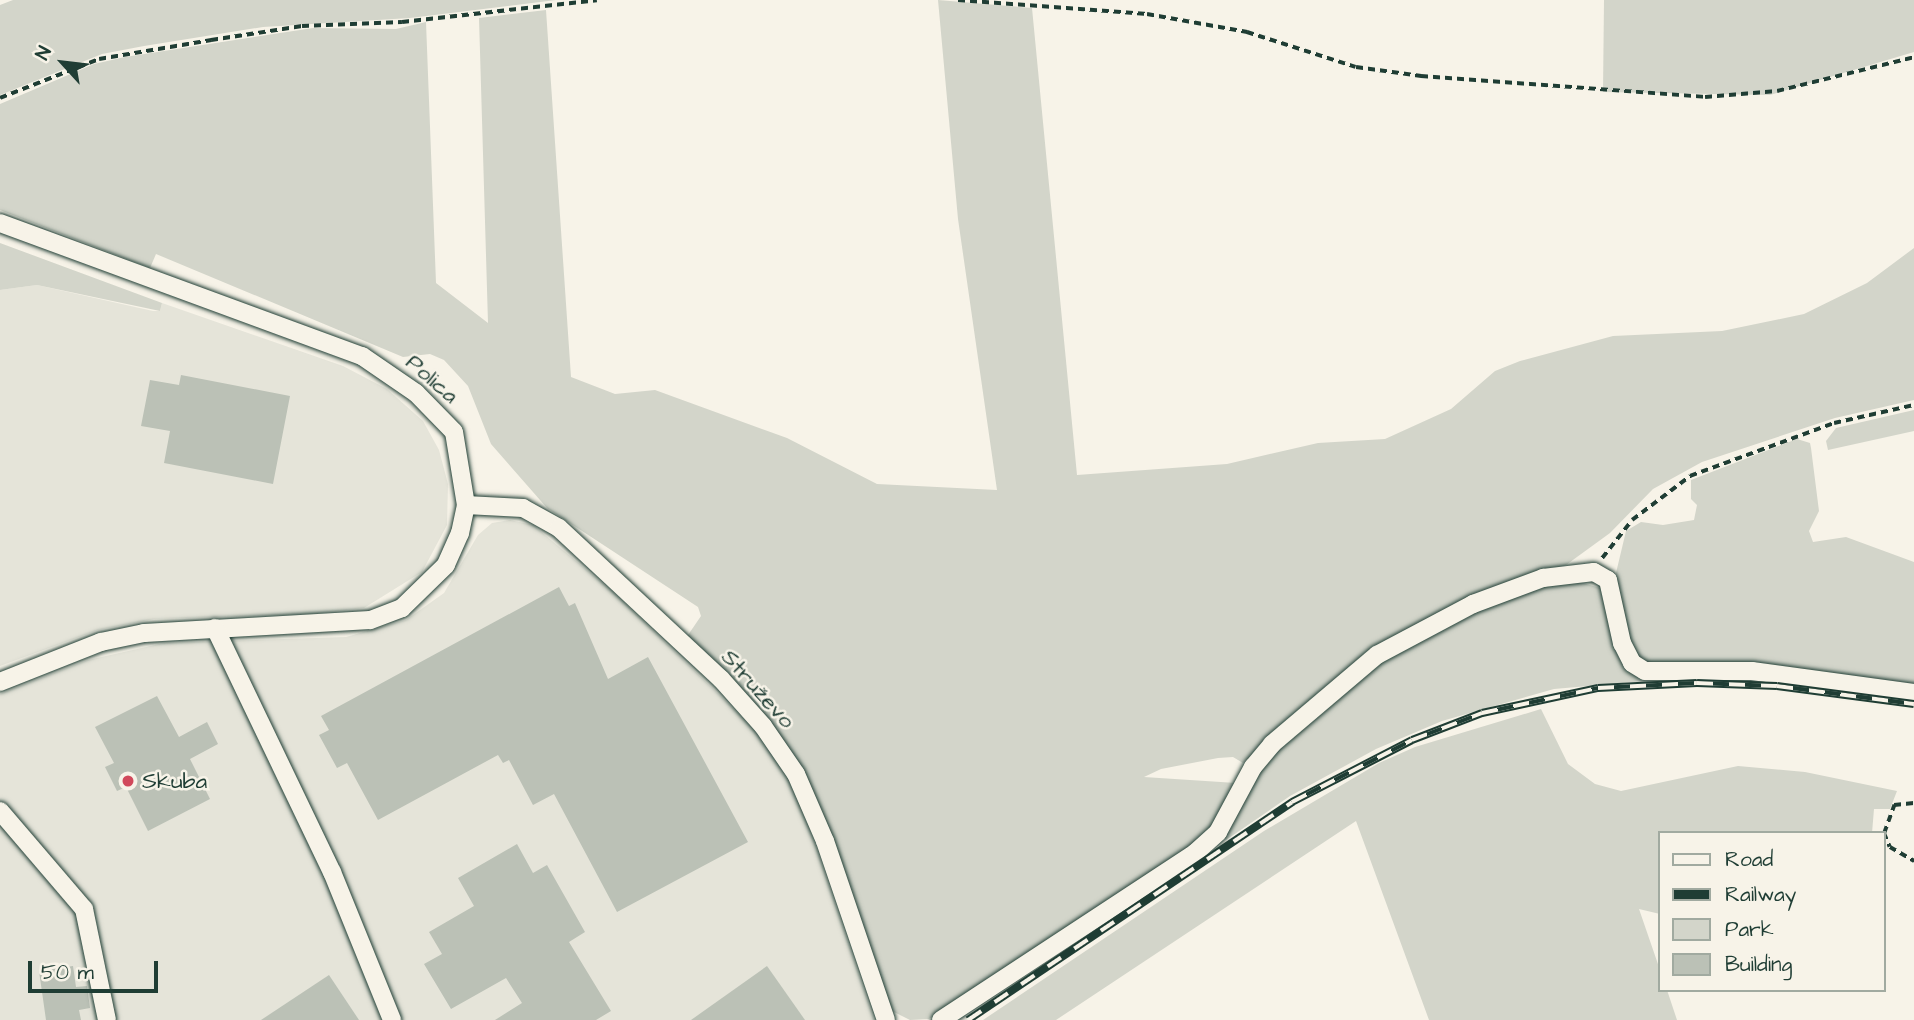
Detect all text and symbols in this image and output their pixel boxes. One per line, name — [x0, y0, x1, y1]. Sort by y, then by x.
north arrow — [28, 28, 98, 98]
text: N — [29, 42, 59, 65]
street label: Polica — [400, 349, 464, 409]
street label: Struževo — [715, 644, 801, 734]
place label: Skuba — [142, 767, 207, 795]
marker: Skuba — [120, 773, 136, 789]
legend — [1658, 831, 1886, 992]
text: Road — [1725, 845, 1773, 874]
text: Railway — [1725, 880, 1796, 909]
text: Park — [1725, 915, 1774, 944]
scale bar — [32, 946, 161, 990]
text: Building — [1725, 950, 1792, 979]
text: 50 m — [41, 958, 94, 987]

